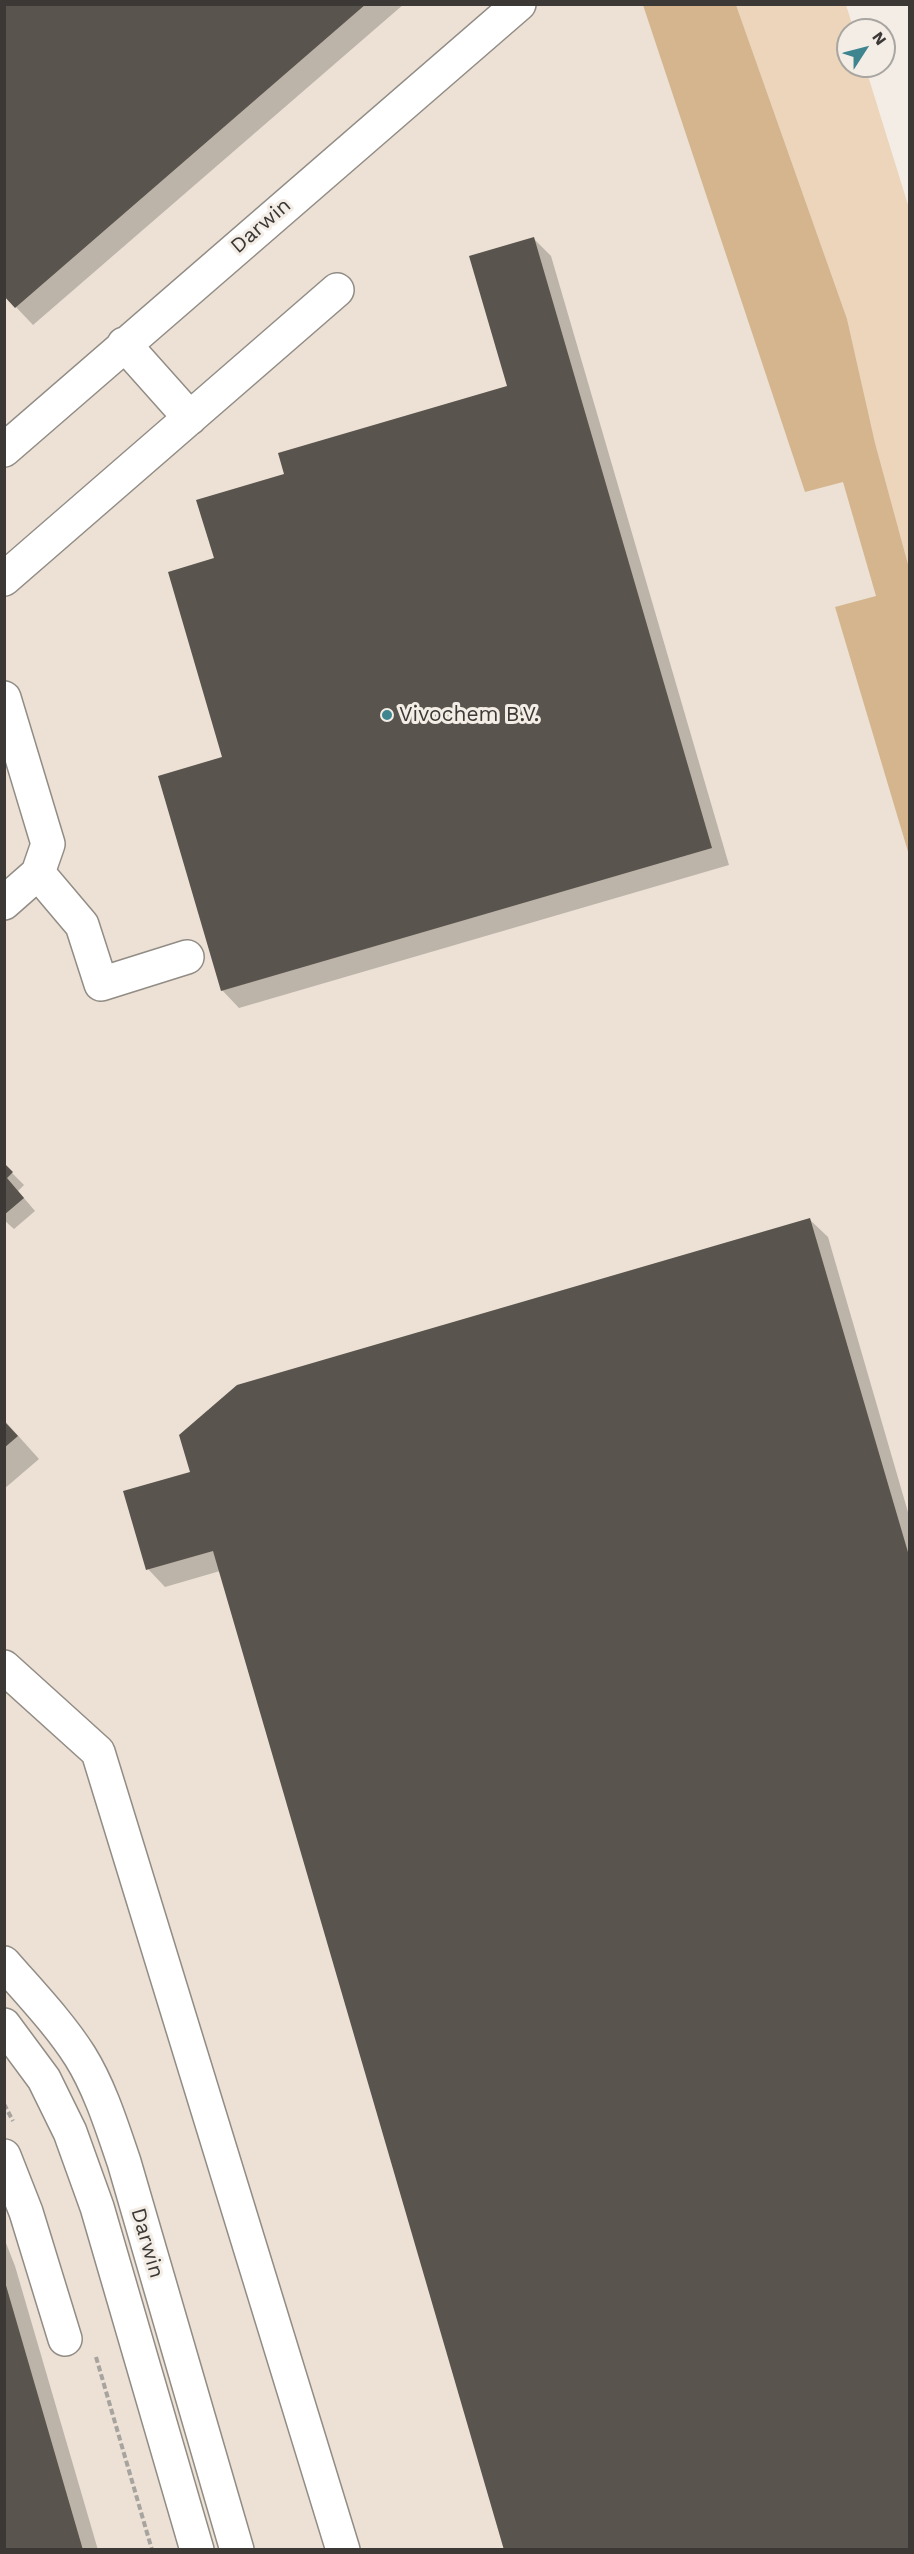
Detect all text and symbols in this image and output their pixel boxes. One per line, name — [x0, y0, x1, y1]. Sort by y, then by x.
north arrow — [836, 18, 896, 78]
text: N — [868, 28, 891, 49]
street label: Darwin — [226, 193, 296, 259]
place label: Vivochem B.V. — [399, 702, 539, 728]
marker: Vivochem B.V. — [380, 708, 394, 722]
street label: Darwin — [125, 2205, 169, 2281]

